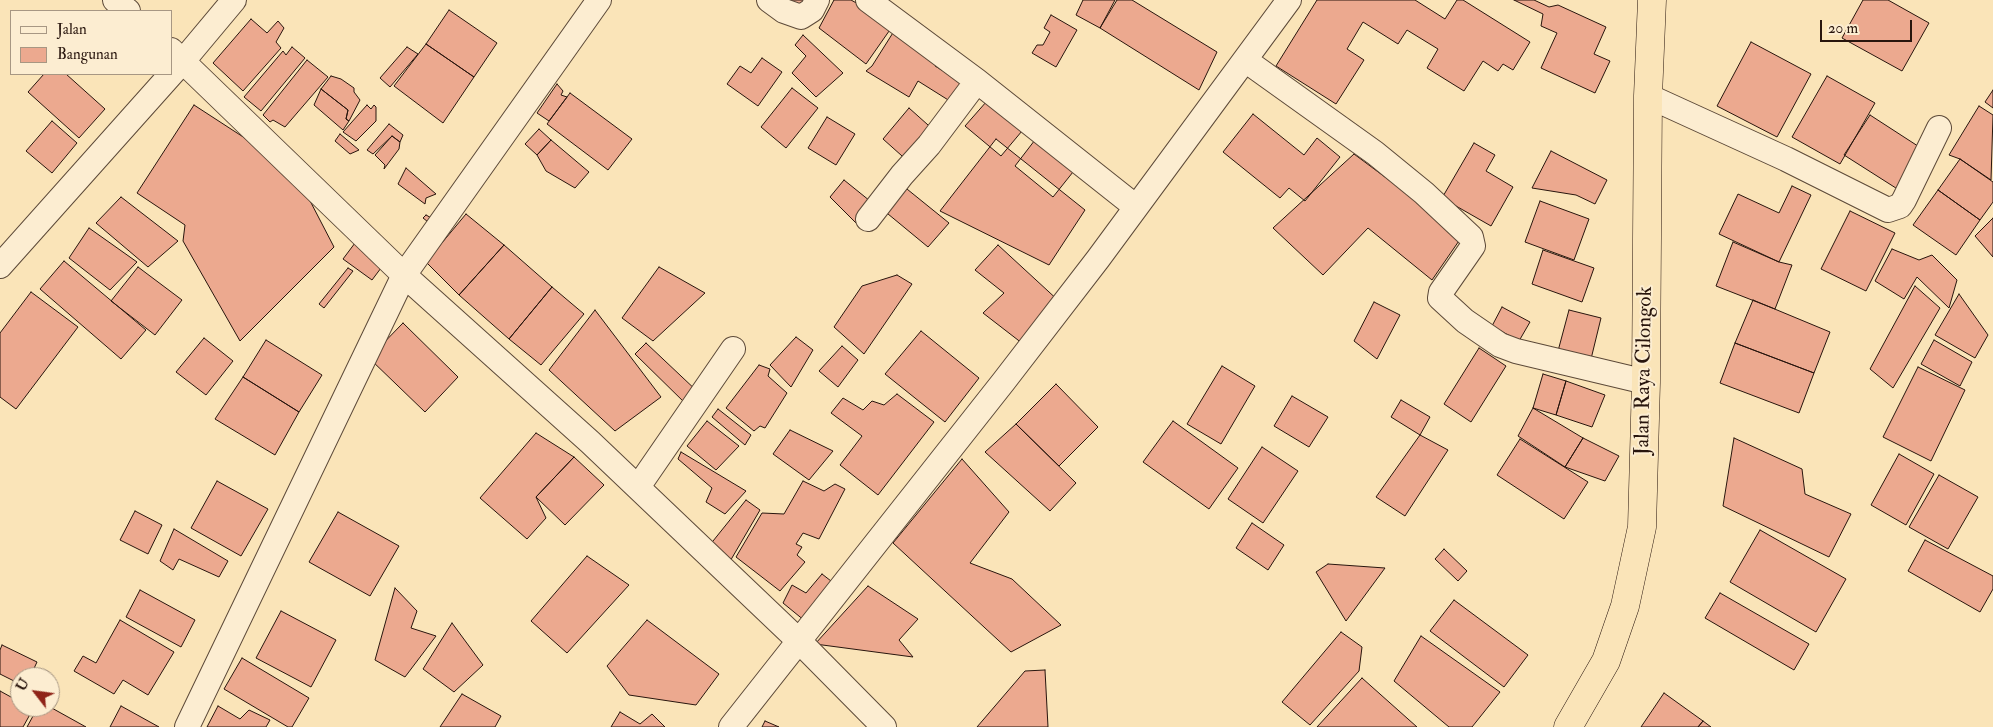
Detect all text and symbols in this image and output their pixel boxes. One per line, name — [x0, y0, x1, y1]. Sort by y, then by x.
legend — [10, 10, 172, 75]
scale bar — [1823, 10, 1916, 42]
text: 20 m — [1828, 19, 1858, 38]
text: Jalan — [57, 20, 87, 39]
text: Bangunan — [57, 45, 118, 64]
street label: Jalan Raya Cilongok — [1631, 286, 1659, 456]
north arrow — [10, 667, 60, 717]
text: U — [12, 675, 33, 694]

